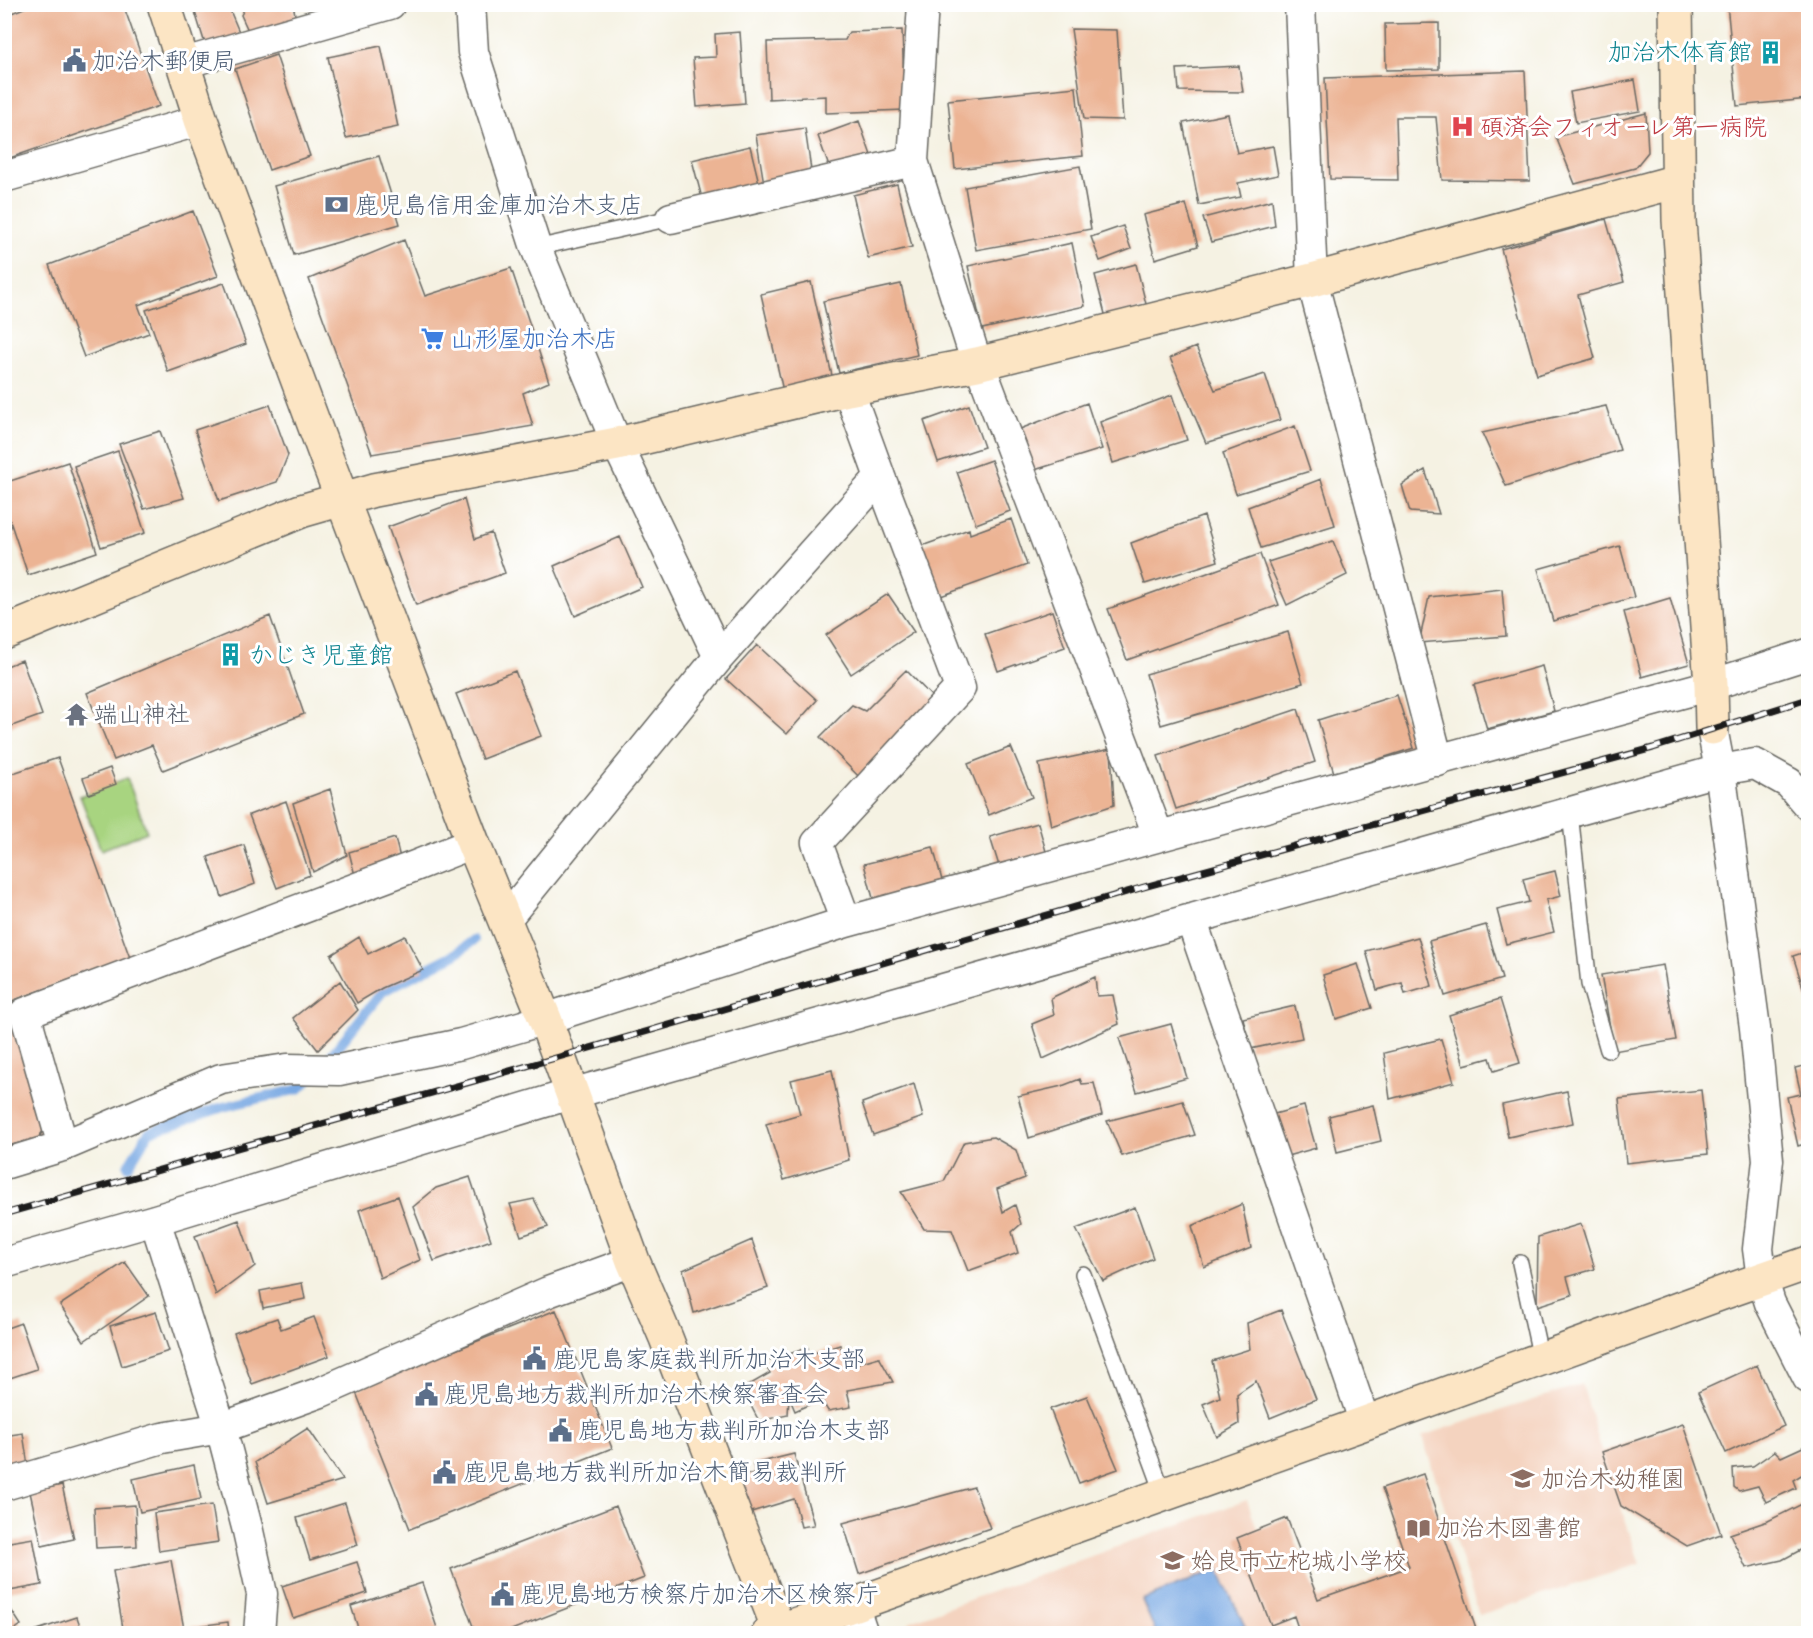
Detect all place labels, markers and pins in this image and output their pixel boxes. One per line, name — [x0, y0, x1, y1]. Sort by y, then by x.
place label: 加治木体育館 — [1608, 37, 1752, 67]
building icon: 加治木体育館 — [1757, 39, 1783, 65]
place label: 加治木郵便局 — [92, 46, 236, 76]
public building icon: 加治木郵便局 — [61, 48, 87, 74]
place label: 碩済会フィオーレ第一病院 — [1480, 112, 1767, 142]
hospital icon: 碩済会フィオーレ第一病院 — [1449, 114, 1475, 140]
place label: 鹿児島信用金庫加治木支店 — [355, 190, 643, 220]
bank icon: 鹿児島信用金庫加治木支店 — [324, 192, 350, 218]
place label: 山形屋加治木店 — [450, 324, 618, 354]
supermarket icon: 山形屋加治木店 — [419, 326, 445, 352]
place label: かじき児童館 — [249, 640, 393, 670]
building icon: かじき児童館 — [218, 642, 244, 668]
place label: 端山神社 — [94, 699, 190, 729]
temple icon: 端山神社 — [63, 701, 89, 727]
place label: 鹿児島家庭裁判所加治木支部 — [553, 1344, 865, 1374]
public building icon: 鹿児島家庭裁判所加治木支部 — [522, 1346, 548, 1372]
place label: 鹿児島地方裁判所加治木検察審査会 — [444, 1379, 828, 1409]
public building icon: 鹿児島地方裁判所加治木検察審査会 — [413, 1381, 439, 1407]
place label: 鹿児島地方裁判所加治木支部 — [578, 1415, 890, 1445]
public building icon: 鹿児島地方裁判所加治木支部 — [547, 1417, 573, 1443]
place label: 鹿児島地方裁判所加治木簡易裁判所 — [463, 1457, 847, 1487]
public building icon: 鹿児島地方裁判所加治木簡易裁判所 — [432, 1459, 458, 1485]
place label: 加治木幼稚園 — [1541, 1464, 1685, 1494]
school or university icon: 加治木幼稚園 — [1510, 1466, 1536, 1492]
place label: 加治木図書館 — [1437, 1513, 1581, 1543]
library icon: 加治木図書館 — [1406, 1515, 1432, 1541]
place label: 姶良市立柁城小学校 — [1191, 1546, 1407, 1576]
school or university icon: 姶良市立柁城小学校 — [1160, 1548, 1186, 1574]
place label: 鹿児島地方検察庁加治木区検察庁 — [520, 1579, 880, 1609]
public building icon: 鹿児島地方検察庁加治木区検察庁 — [489, 1581, 515, 1607]

